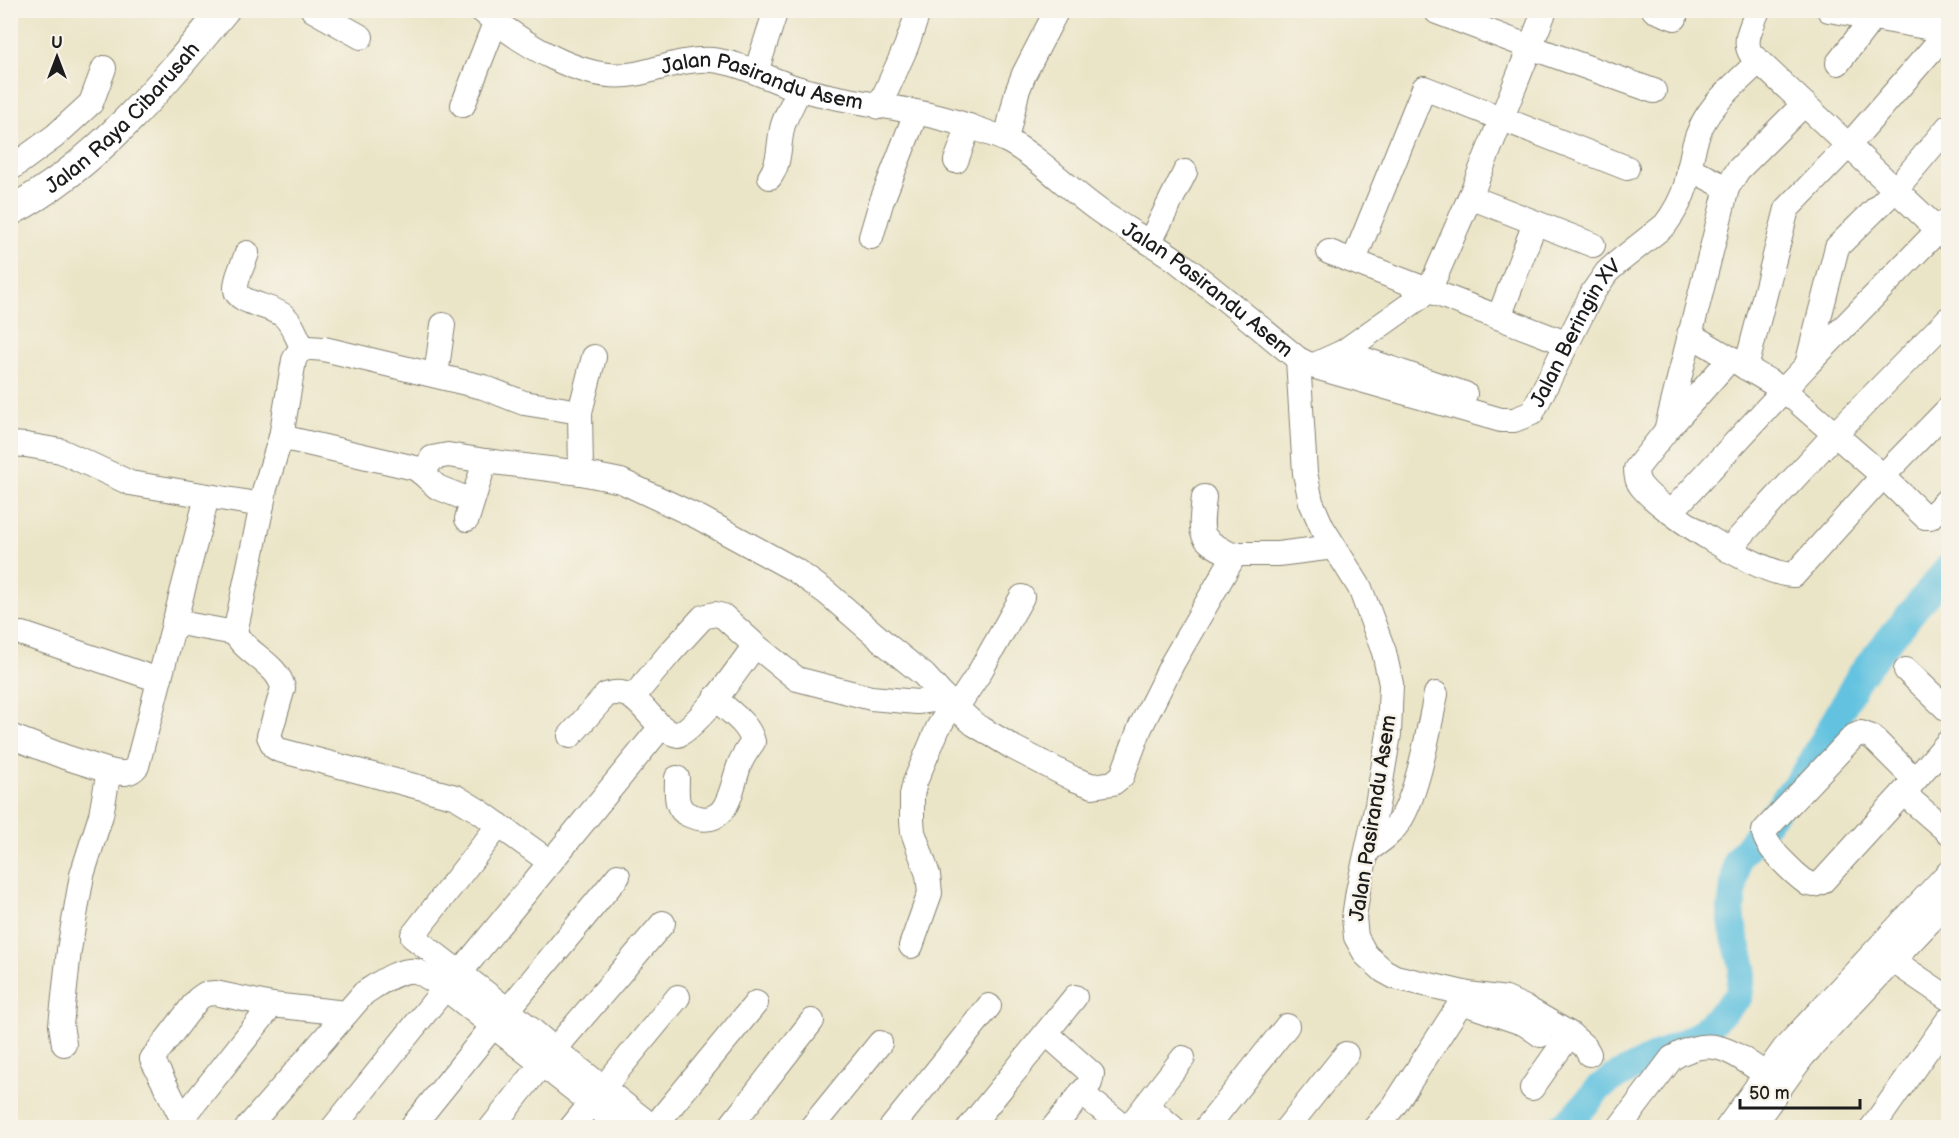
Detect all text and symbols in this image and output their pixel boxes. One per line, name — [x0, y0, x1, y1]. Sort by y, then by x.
north arrow — [27, 27, 87, 87]
text: U — [51, 34, 63, 53]
street label: Jalan Raya Cibarusah — [40, 37, 205, 199]
street label: Jalan Pasirandu Asem — [658, 47, 865, 115]
street label: Jalan Pasirandu Asem — [1118, 216, 1298, 362]
street label: Jalan Beringin XV — [1525, 253, 1626, 411]
street label: Jalan Pasirandu Asem — [1344, 713, 1402, 923]
scale bar — [1740, 1072, 1860, 1110]
text: 50 m — [1749, 1083, 1790, 1104]

